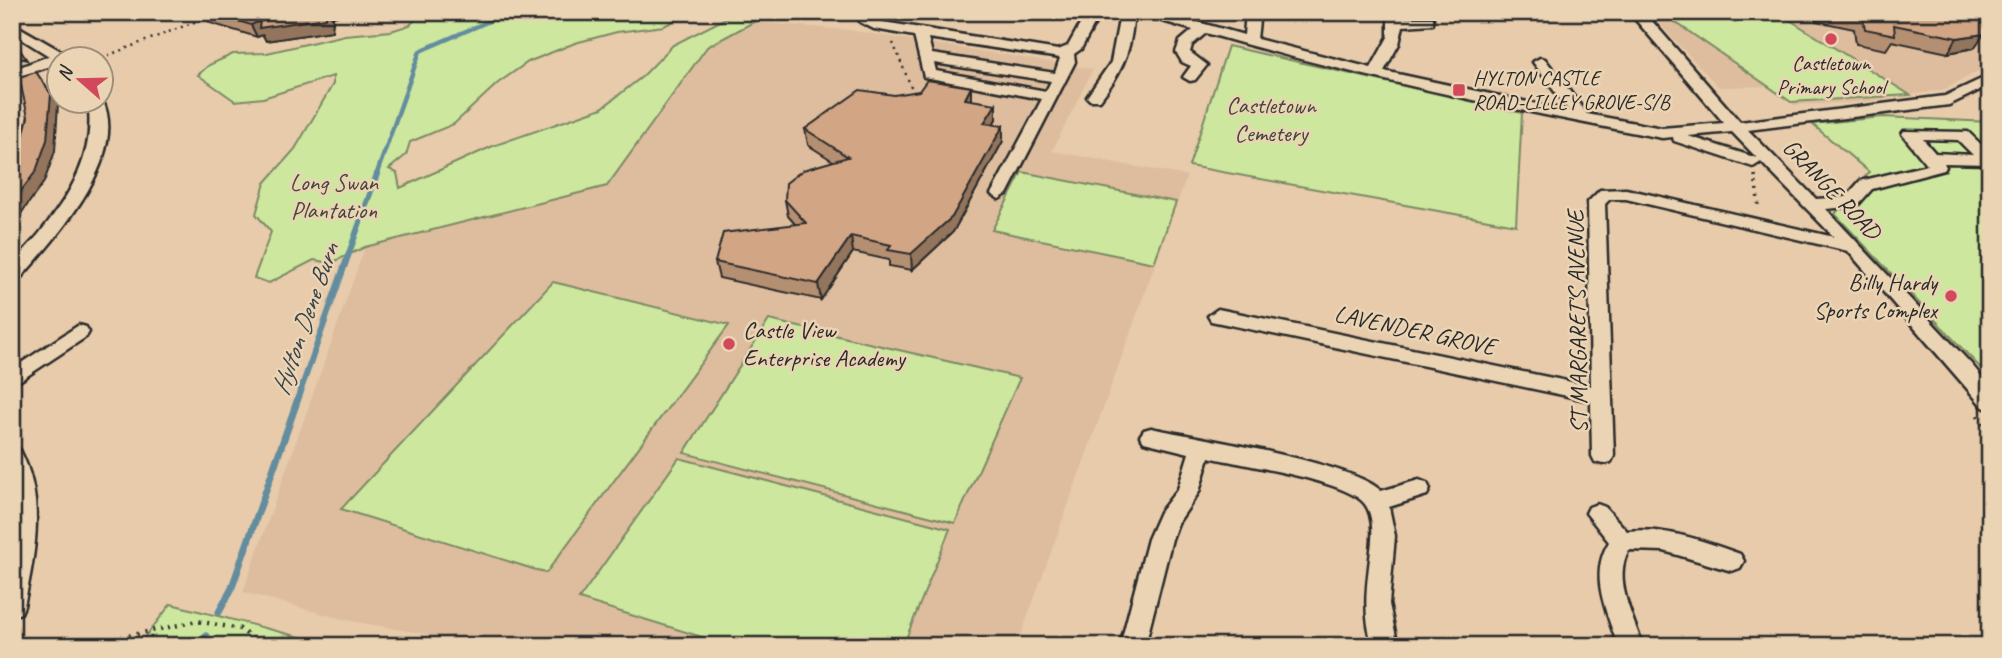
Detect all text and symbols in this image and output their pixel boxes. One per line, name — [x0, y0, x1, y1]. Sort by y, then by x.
marker: Castletown Primary School — [1823, 31, 1839, 47]
north arrow — [46, 46, 116, 116]
place label: Castletown Primary School — [1777, 50, 1888, 100]
text: N — [52, 62, 79, 84]
place label: HYLTON CASTLE ROAD-LILLEY GROVE-S/B — [1473, 65, 1672, 115]
marker: HYLTON CASTLE ROAD-LILLEY GROVE-S/B — [1451, 82, 1467, 98]
park label: Castletown Cemetery — [1226, 90, 1317, 148]
street label: GRANGE ROAD — [1777, 132, 1889, 247]
park label: Long Swan Plantation — [290, 167, 379, 225]
street label: ST MARGARET'S AVENUE — [1560, 207, 1594, 434]
water label: Hylton Dene Burn — [264, 237, 347, 399]
place label: Billy Hardy Sports Complex — [1814, 267, 1939, 325]
marker: Billy Hardy Sports Complex — [1943, 288, 1959, 304]
street label: LAVENDER GROVE — [1332, 298, 1501, 362]
place label: Castle View Enterprise Academy — [743, 315, 907, 373]
marker: Castle View Enterprise Academy — [721, 336, 737, 352]

